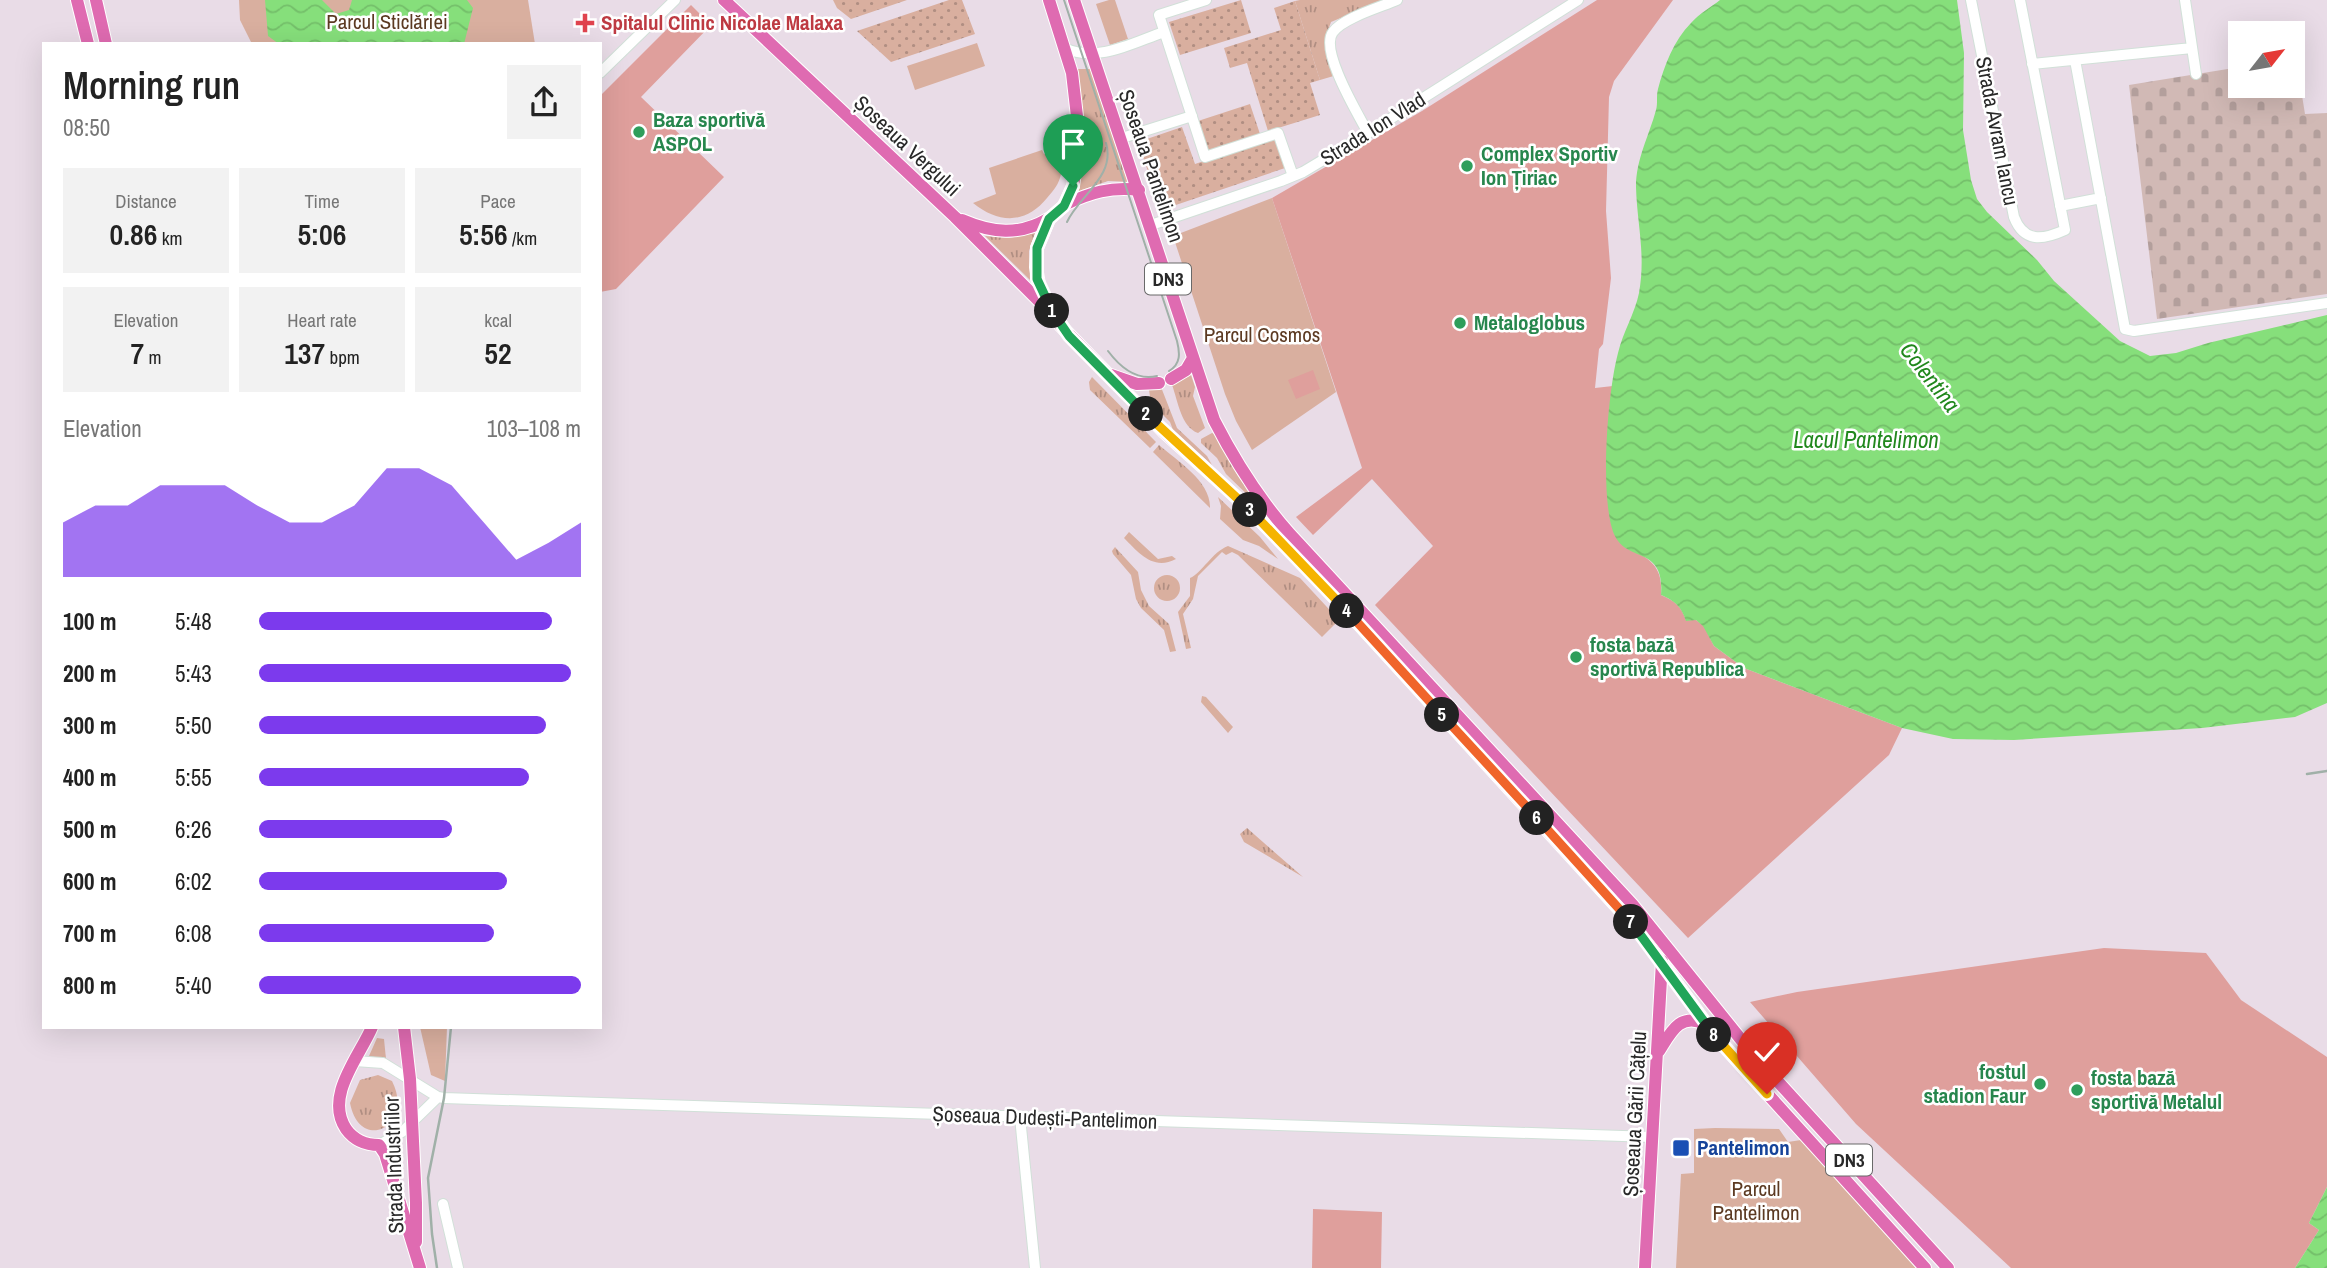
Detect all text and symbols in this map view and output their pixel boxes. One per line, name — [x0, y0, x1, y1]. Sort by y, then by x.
park label: Parcul Sticlăriei — [326, 7, 448, 36]
place label: Spitalul Clinic Nicolae Malaxa — [601, 8, 844, 37]
marker: Spitalul Clinic Nicolae Malaxa — [575, 13, 595, 33]
north arrow — [2228, 21, 2305, 98]
map controls — [2228, 21, 2305, 98]
street label: Strada Avram Iancu — [1969, 54, 2026, 208]
text: Morning run — [63, 60, 240, 111]
button: share — [507, 65, 581, 139]
street label: Strada Ion Vlad — [1315, 85, 1431, 172]
street label: Șoseaua Pantelimon — [1112, 86, 1191, 246]
street label: Șoseaua Vergului — [848, 89, 967, 203]
place label: Baza sportivă ASPOL — [653, 105, 765, 158]
text: 08:50 — [63, 112, 110, 143]
pin — [1043, 114, 1103, 186]
marker: Baza sportivă ASPOL — [631, 124, 647, 140]
icon: arrive — [1054, 125, 1092, 163]
place label: Complex Sportiv Ion Țiriac — [1481, 139, 1618, 192]
marker: Complex Sportiv Ion Țiriac — [1459, 158, 1475, 174]
text: Distance — [115, 188, 177, 214]
text: Time — [304, 188, 340, 214]
text: Pace — [480, 188, 516, 214]
text: 0.86 — [110, 214, 157, 254]
text: 5:06 — [298, 214, 346, 254]
text: 5:56 — [459, 214, 508, 254]
text: km — [157, 225, 183, 251]
text: /km — [508, 225, 537, 251]
road number: DN3 — [1145, 264, 1191, 294]
pin: 1 — [1034, 294, 1070, 328]
text: 1 — [1047, 297, 1056, 323]
text: Elevation — [114, 307, 178, 333]
text: Heart rate — [287, 307, 357, 333]
text: kcal — [484, 307, 512, 333]
place label: Metaloglobus — [1474, 308, 1585, 337]
marker: Metaloglobus — [1452, 315, 1468, 331]
park label: Parcul Cosmos — [1204, 320, 1320, 349]
text: 7 — [131, 333, 144, 373]
text: 137 — [284, 333, 325, 373]
text: 52 — [484, 333, 512, 373]
water label: Colentina — [1893, 335, 1967, 418]
text: m — [144, 344, 162, 370]
text: bpm — [325, 344, 360, 370]
pin: 2 — [1128, 396, 1164, 432]
text: 2 — [1141, 400, 1150, 426]
text: Elevation — [63, 413, 142, 444]
text: 103–108 m — [487, 413, 581, 444]
water label: Lacul Pantelimon — [1793, 424, 1939, 455]
pin: 3 — [1232, 492, 1268, 528]
text: 3 — [1245, 496, 1254, 522]
pin: 4 — [1330, 594, 1364, 628]
text: 4 — [1342, 597, 1351, 623]
text: 100 m — [63, 606, 116, 637]
text: 5:48 — [175, 606, 212, 637]
place label: fosta bază sportivă Republica — [1590, 630, 1745, 683]
marker: fosta bază sportivă Republica — [1568, 649, 1584, 665]
text: 200 m — [63, 658, 116, 689]
text: 5:43 — [175, 658, 212, 689]
pin: 5 — [1424, 698, 1460, 732]
text: 5 — [1437, 701, 1446, 727]
text: 300 m — [63, 710, 116, 741]
text: 5:50 — [175, 710, 212, 741]
text: 400 m — [63, 762, 116, 793]
text: 5:55 — [175, 762, 212, 793]
pin: 6 — [1520, 800, 1554, 836]
text: 6 — [1532, 804, 1541, 830]
text: 500 m — [63, 814, 116, 845]
text: 6:26 — [175, 814, 212, 845]
text: 600 m — [63, 866, 116, 897]
text: 6:02 — [175, 866, 212, 897]
pin: 7 — [1614, 904, 1648, 940]
text: 7 — [1626, 908, 1635, 934]
text: 700 m — [63, 918, 116, 949]
text: 6:08 — [175, 918, 212, 949]
text: 800 m — [63, 970, 116, 1001]
text: 5:40 — [175, 970, 212, 1001]
pin: 8 — [1696, 1018, 1732, 1052]
text: 8 — [1709, 1021, 1718, 1047]
pin — [1737, 1022, 1797, 1094]
street label: Șoseaua Gării Cățelu — [1616, 1031, 1653, 1197]
icon: check — [1748, 1033, 1786, 1071]
place label: fostul stadion Faur — [1923, 1057, 2026, 1110]
place label: fosta bază sportivă Metalul — [2091, 1063, 2222, 1116]
marker: fostul stadion Faur — [2032, 1076, 2048, 1092]
marker: fosta bază sportivă Metalul — [2069, 1082, 2085, 1098]
street label: Strada Industriilor — [377, 1096, 410, 1234]
street label: Șoseaua Dudești-Pantelimon — [932, 1099, 1158, 1136]
place label: Pantelimon — [1697, 1133, 1790, 1162]
marker: Pantelimon — [1671, 1138, 1691, 1158]
road number: DN3 — [1826, 1144, 1872, 1176]
park label: Parcul Pantelimon — [1712, 1174, 1800, 1227]

